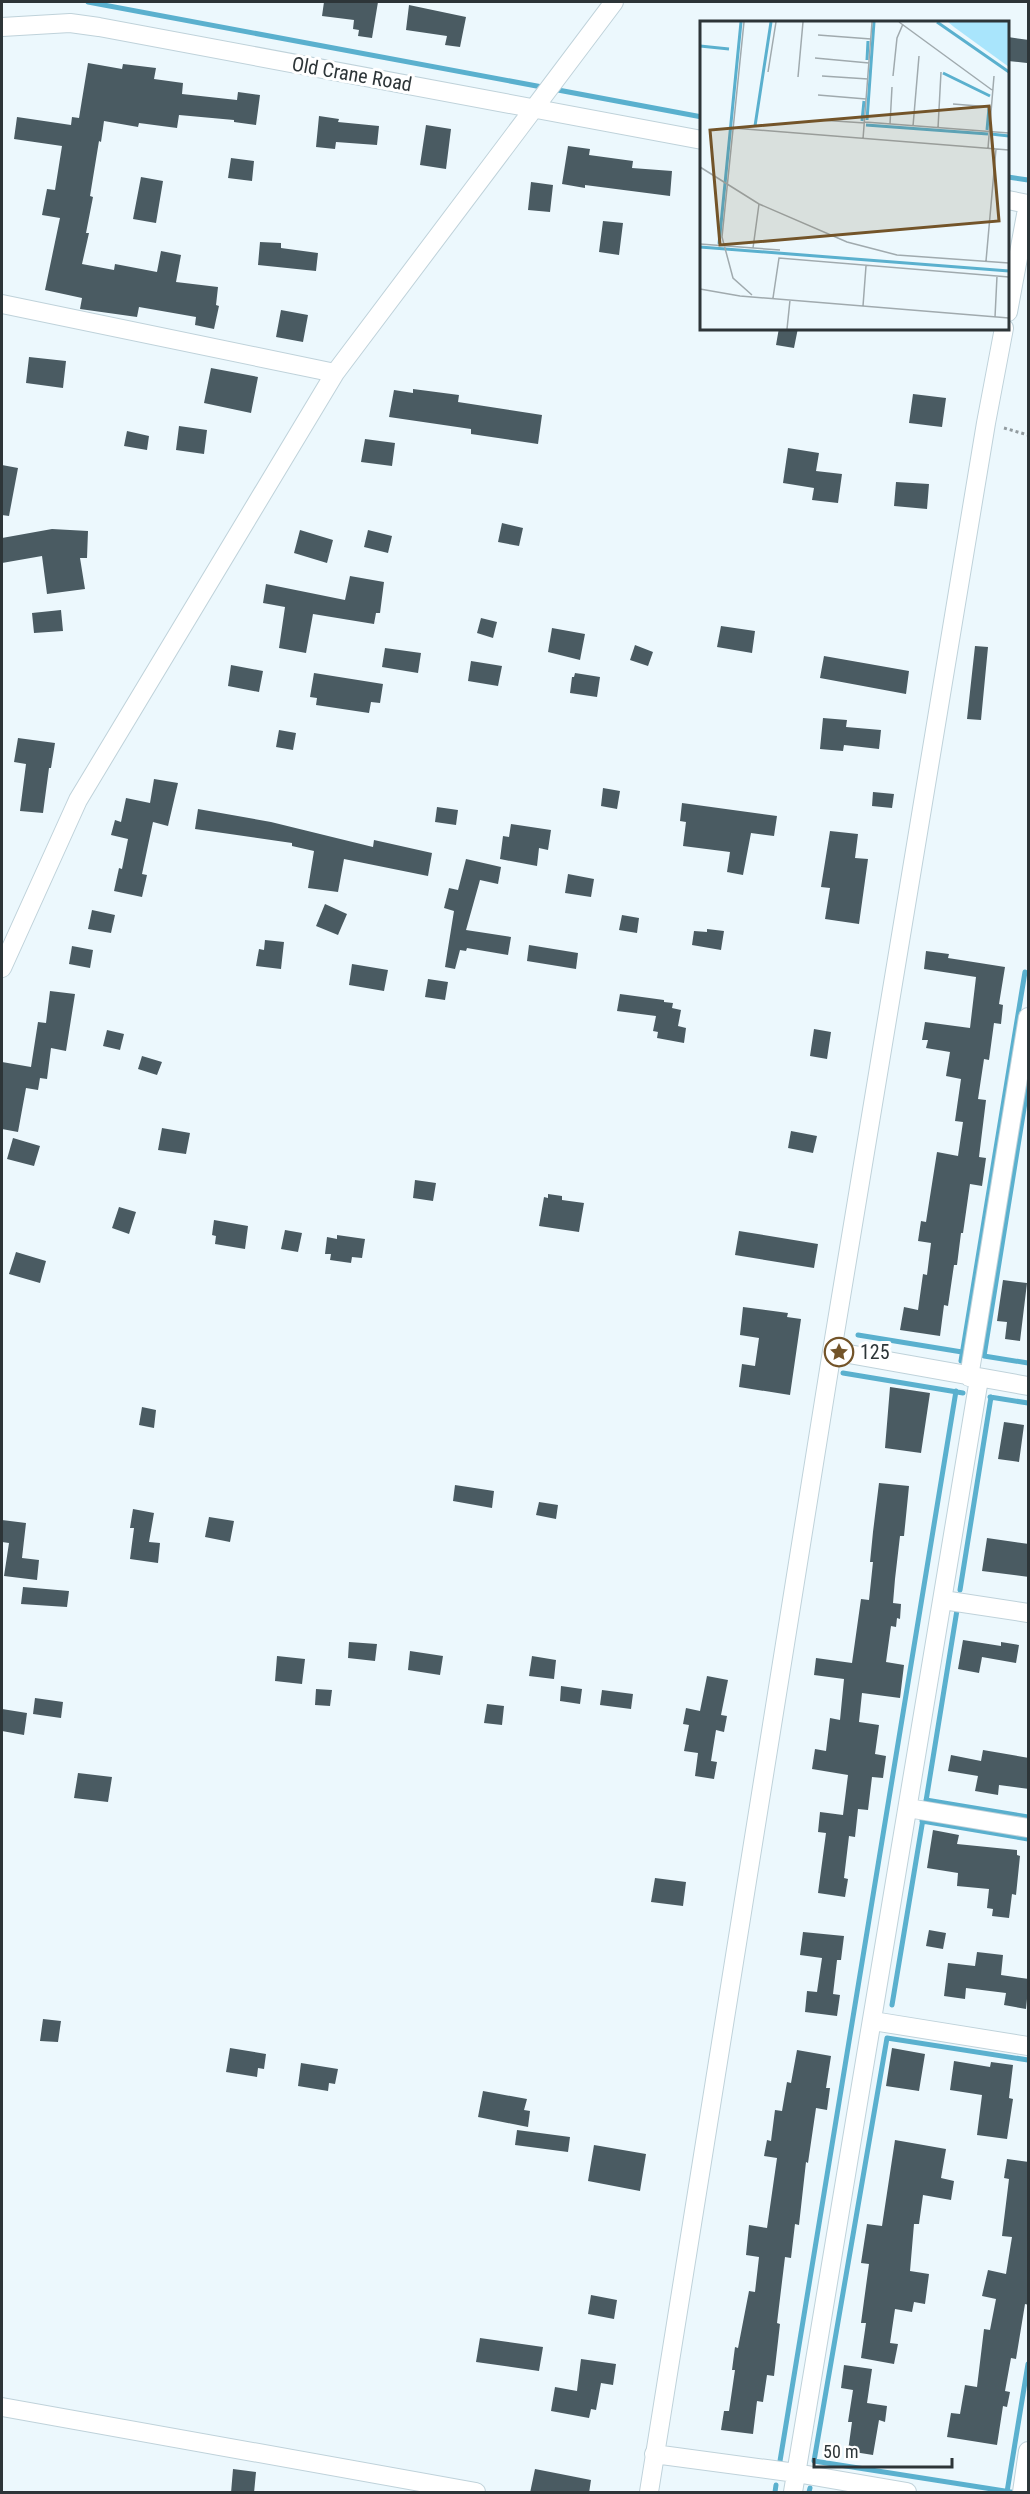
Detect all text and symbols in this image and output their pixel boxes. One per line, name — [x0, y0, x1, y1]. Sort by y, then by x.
inset map — [700, 21, 1009, 330]
street label: Old Crane Road — [290, 52, 414, 96]
place icon: 125 — [823, 1336, 855, 1368]
place label: 125 — [860, 1340, 890, 1364]
scale bar — [814, 2431, 952, 2469]
text: 50 m — [823, 2441, 858, 2462]

